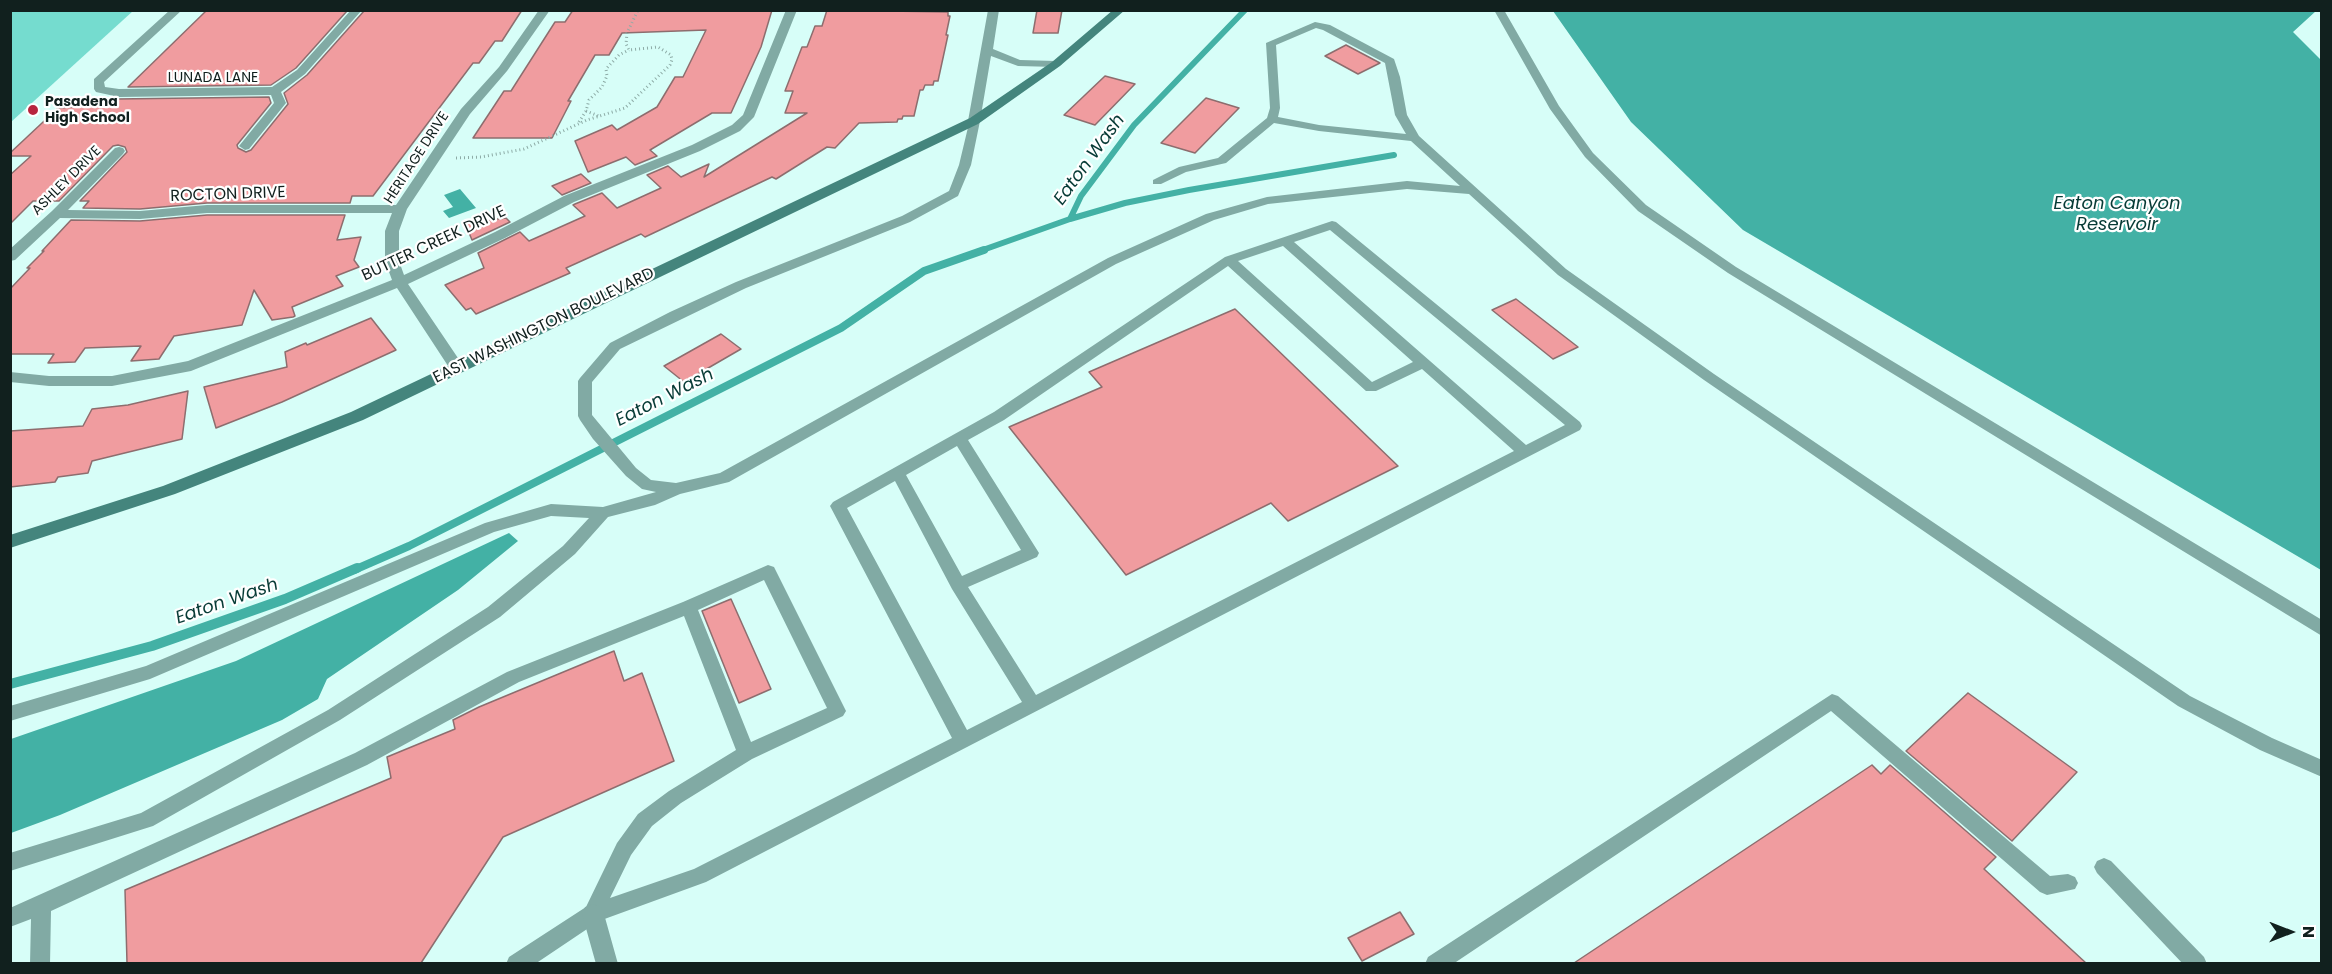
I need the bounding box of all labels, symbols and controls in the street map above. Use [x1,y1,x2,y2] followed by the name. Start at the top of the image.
[168,70,258,86] street label: LUNADA LANE
[45,94,130,126] place label: Pasadena High School
[26,103,40,117] marker: Pasadena High School
[381,109,453,207] street label: HERITAGE DRIVE
[1050,110,1130,210] water label: Eaton Wash
[29,143,105,219] street label: ASHLEY DRIVE
[170,183,286,207] street label: ROCTON DRIVE
[2053,193,2181,236] water label: Eaton Canyon Reservoir
[359,202,509,286] street label: BUTTER CREEK DRIVE
[430,264,658,388] street label: EAST WASHINGTON BOULEVARD
[612,364,718,432] water label: Eaton Wash
[173,574,281,630] water label: Eaton Wash
[2260,902,2320,962] north arrow
[2297,926,2320,938] text: N

